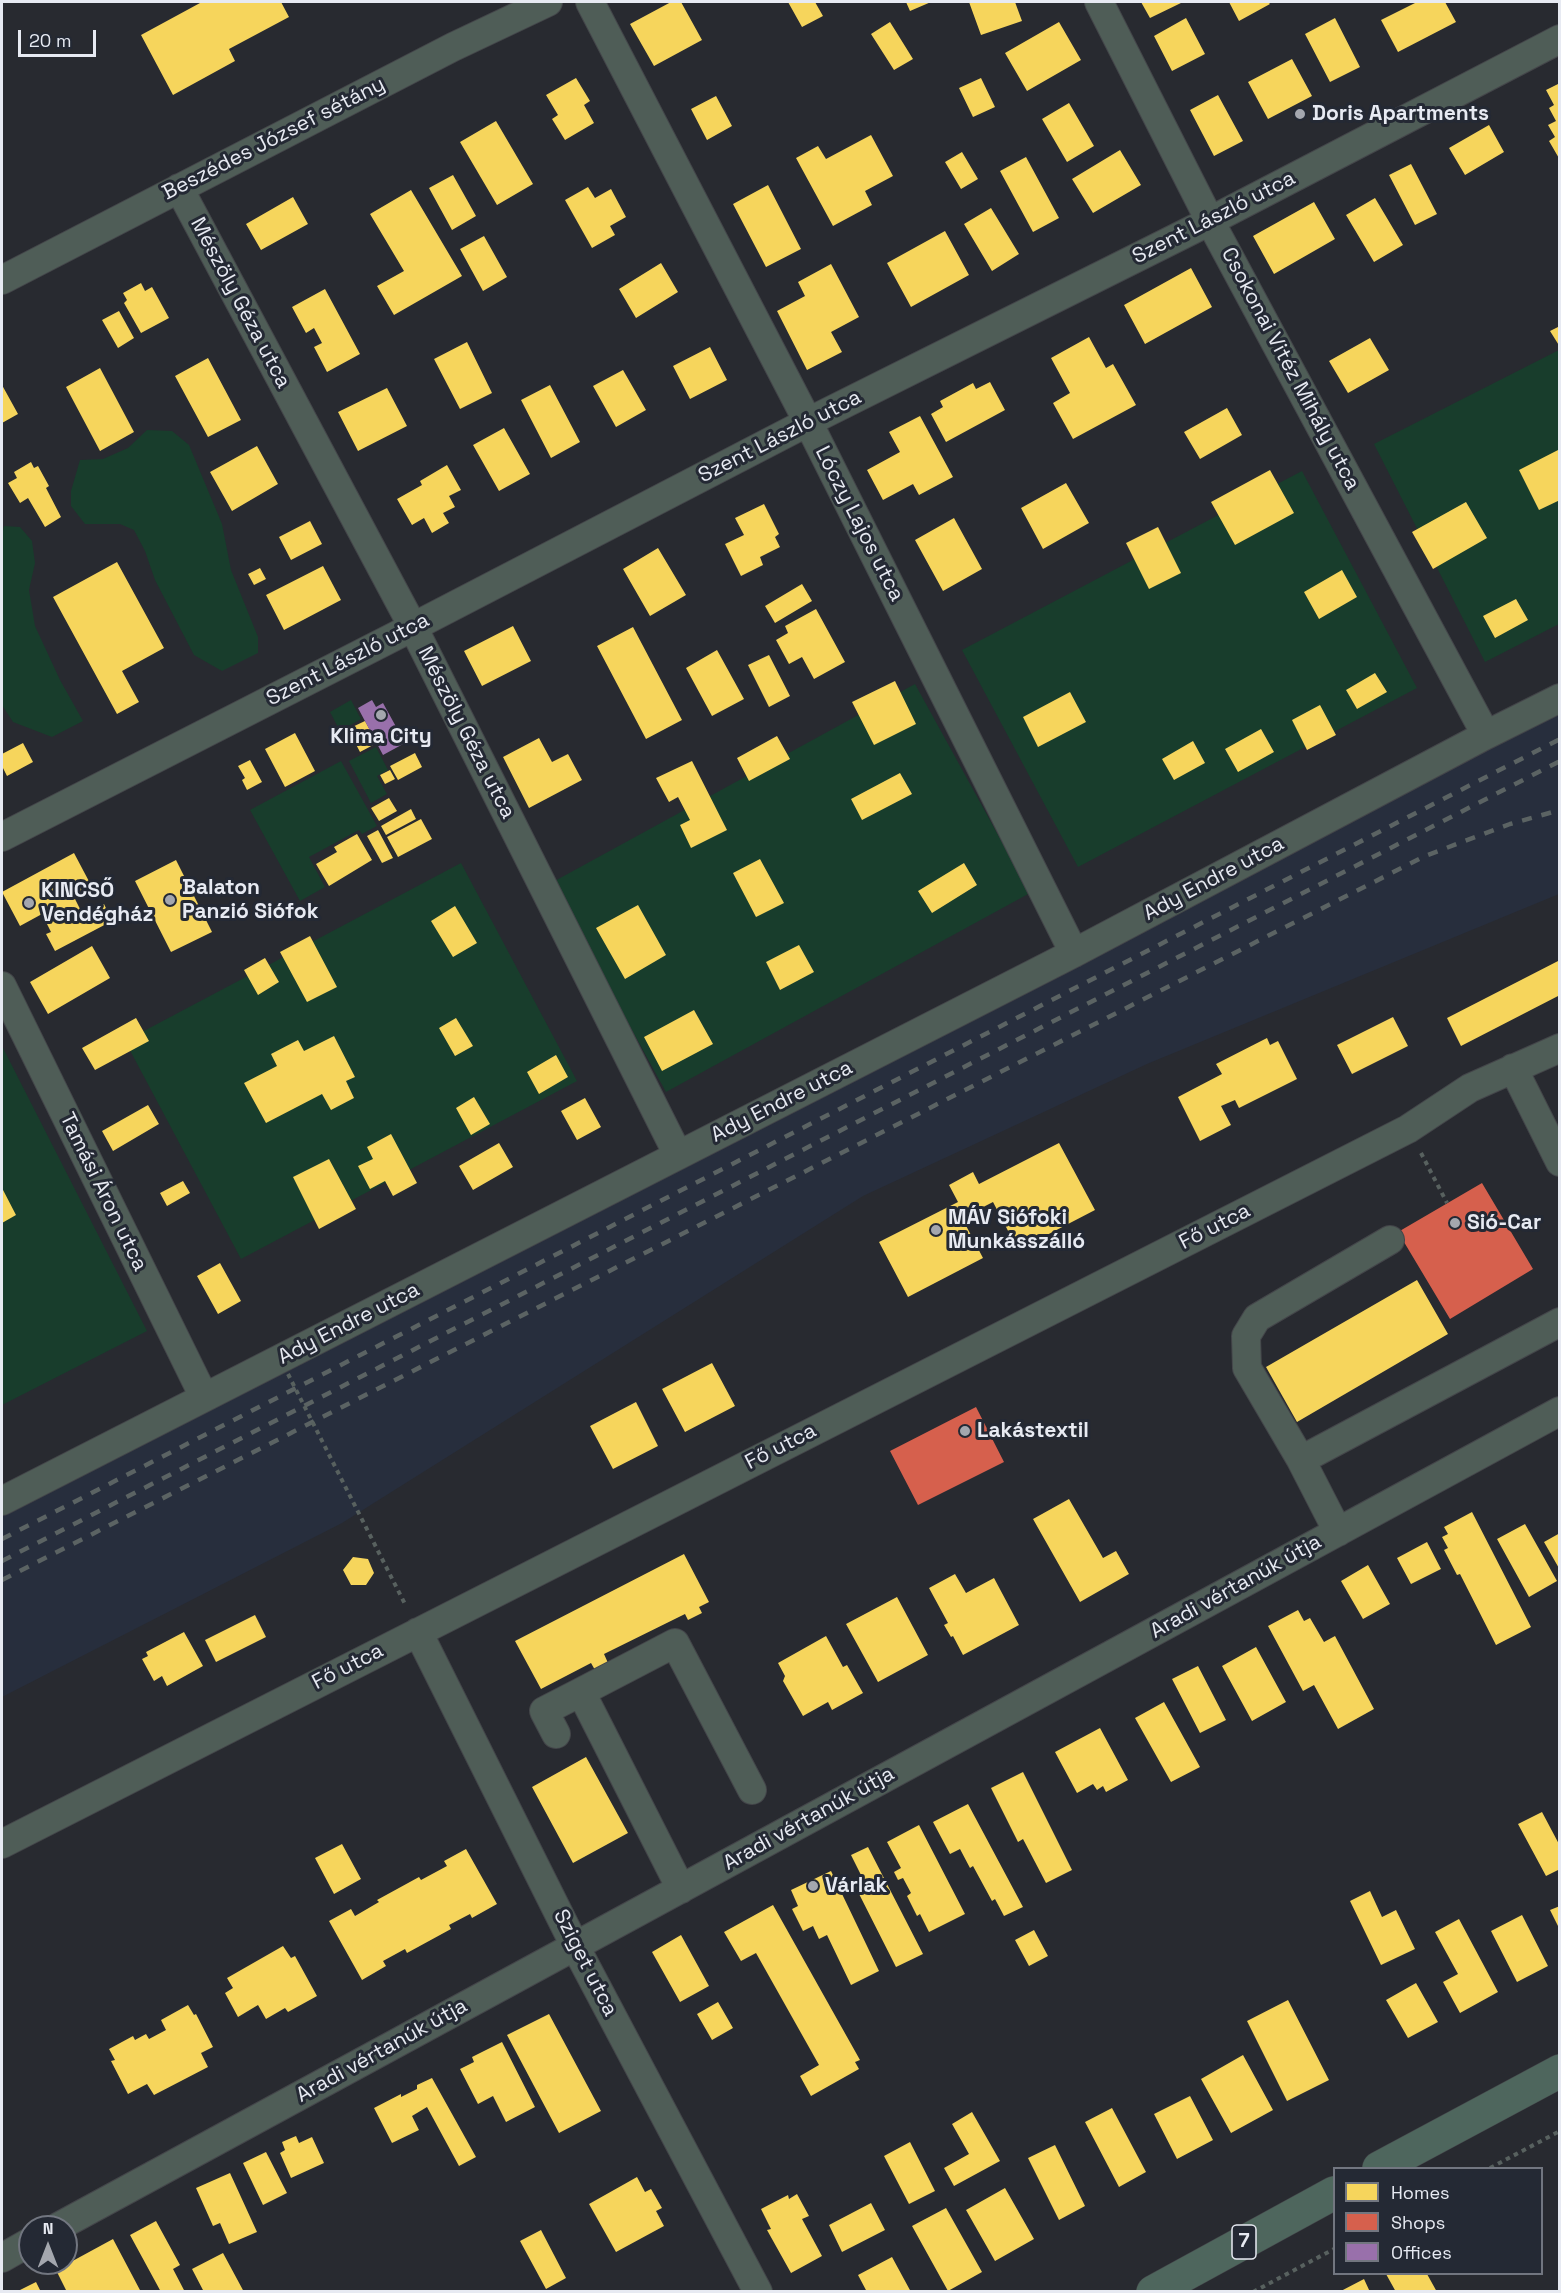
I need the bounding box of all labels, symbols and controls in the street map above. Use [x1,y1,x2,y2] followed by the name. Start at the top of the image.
[21,18,99,56] scale bar
[29,29,72,52] text: 20 m
[159,72,389,206] street label: Beszédes József sétány
[1312,101,1489,127] place label: Doris Apartments
[1293,107,1307,121] marker: Doris Apartments
[1128,166,1300,270] street label: Szent László utca
[184,213,296,393] street label: Mészöly Géza utca
[1215,243,1365,495] street label: Csokonai Vitéz Mihály utca
[694,385,866,489] street label: Szent László utca
[809,442,909,606] street label: Lóczy Lajos utca
[262,608,434,712] street label: Szent László utca
[412,643,520,823] street label: Mészöly Géza utca
[374,708,388,722] marker: Klima City
[330,724,432,750] place label: Klima City
[1139,831,1289,927] street label: Ady Endre utca
[182,875,319,925] place label: Balaton Panzió Siófok
[41,878,153,928] place label: KINCSŐ Vendégház
[163,893,177,907] marker: Balaton Panzió Siófok
[22,896,36,910] marker: KINCSŐ Vendégház
[707,1056,857,1148] street label: Ady Endre utca
[54,1109,152,1275] street label: Tamási Áron utca
[1175,1198,1255,1256] street label: Fő utca
[948,1205,1085,1255] place label: MÁV Siófoki Munkásszálló
[1467,1210,1541,1236] place label: Sió-Car
[1448,1216,1462,1230] marker: Sió-Car
[929,1223,943,1237] marker: MÁV Siófoki Munkásszálló
[274,1278,424,1370] street label: Ady Endre utca
[741,1418,821,1476] street label: Fő utca
[977,1418,1089,1444] place label: Lakástextil
[958,1424,972,1438] marker: Lakástextil
[1146,1530,1326,1644] street label: Aradi vértanúk útja
[308,1638,388,1696] street label: Fő utca
[719,1762,899,1876] street label: Aradi vértanúk útja
[825,1873,887,1899] place label: Várlak
[806,1879,820,1893] marker: Várlak
[547,1905,623,2021] street label: Sziget utca
[292,1994,472,2108] street label: Aradi vértanúk útja
[1333,2167,1543,2275] legend
[1391,2181,1450,2204] text: Homes
[1391,2211,1445,2234] text: Shops
[18,2215,78,2275] north arrow
[43,2218,53,2239] text: N
[1232,2225,1256,2259] road number: 7
[1391,2241,1452,2264] text: Offices

